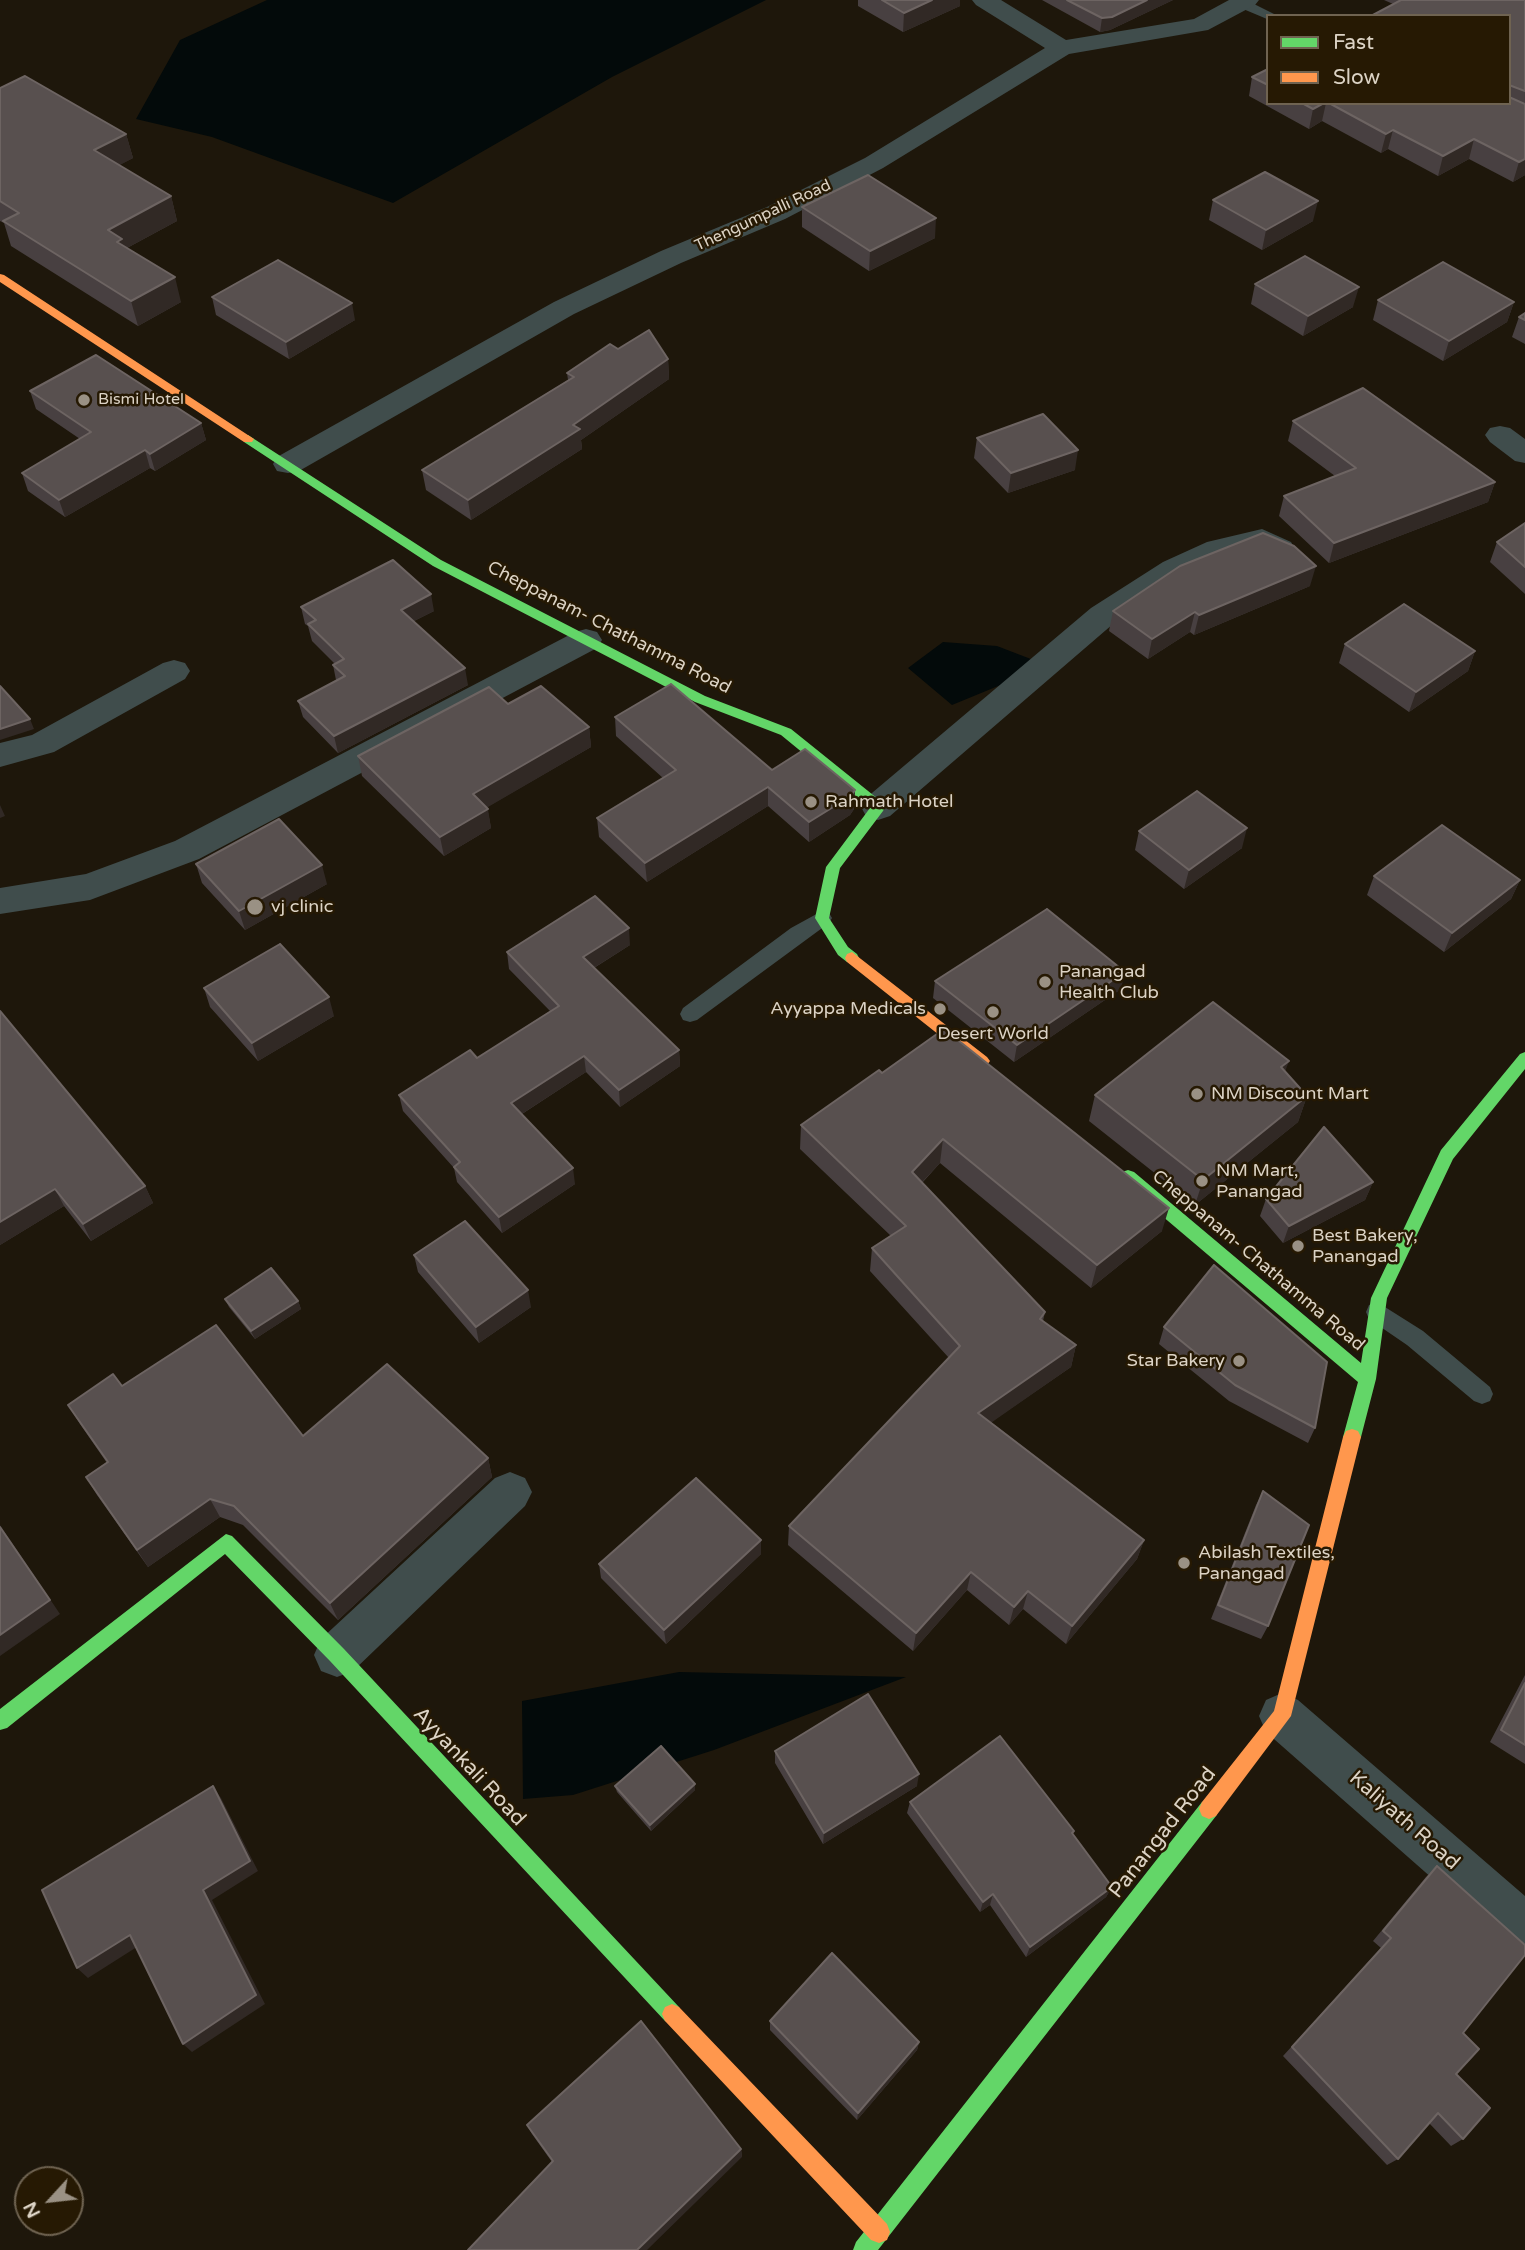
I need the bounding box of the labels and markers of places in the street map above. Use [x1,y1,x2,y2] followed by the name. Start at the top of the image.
[98,390,184,410] place label: Bismi Hotel
[76,392,92,408] marker: Bismi Hotel
[825,791,953,813] place label: Rahmath Hotel
[803,794,819,810] marker: Rahmath Hotel
[271,896,333,918] place label: vj clinic
[245,897,265,917] marker: vj clinic
[1059,961,1159,1004] place label: Panangad Health Club
[1037,974,1053,990] marker: Panangad Health Club
[770,998,926,1020] place label: Ayyappa Medicals
[932,1001,948,1017] marker: Ayyappa Medicals
[985,1004,1001,1020] marker: Desert World
[937,1023,1049,1045] place label: Desert World
[1211,1083,1369,1105] place label: NM Discount Mart
[1189,1086,1205,1102] marker: NM Discount Mart
[1216,1160,1303,1202] place label: NM Mart, Panangad
[1194,1173,1210,1189] marker: NM Mart, Panangad
[1312,1225,1418,1268] place label: Best Bakery, Panangad
[1290,1238,1306,1254] marker: Best Bakery, Panangad
[1127,1350,1225,1372] place label: Star Bakery
[1231,1353,1247,1369] marker: Star Bakery
[1198,1542,1335,1584] place label: Abilash Textiles, Panangad
[1176,1555,1192,1571] marker: Abilash Textiles, Panangad

